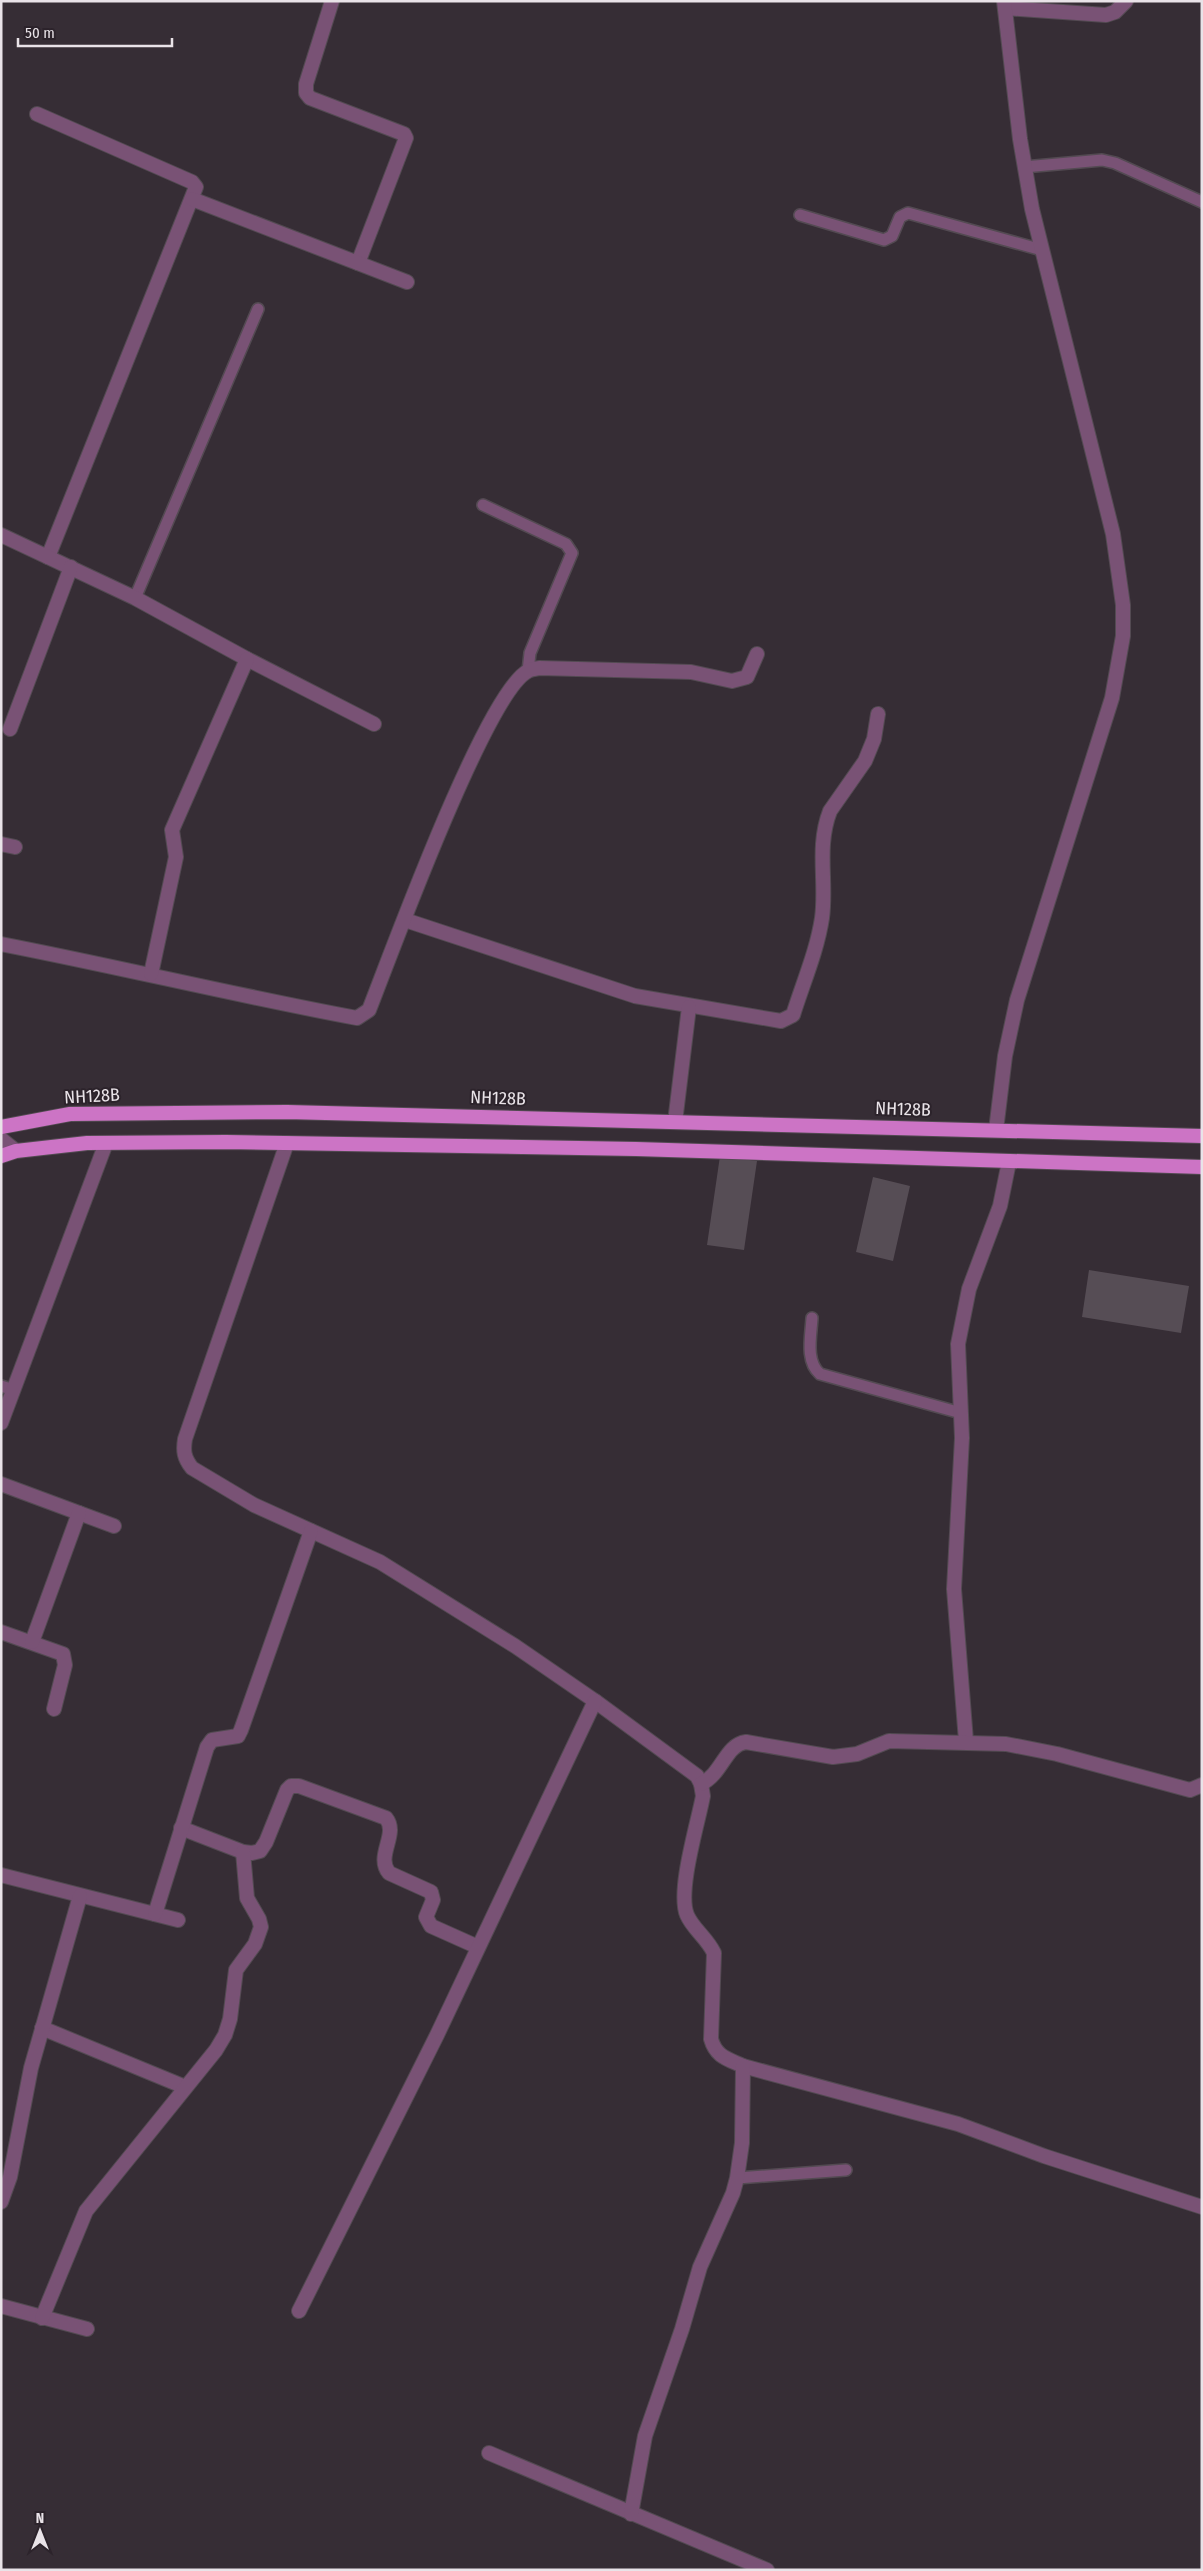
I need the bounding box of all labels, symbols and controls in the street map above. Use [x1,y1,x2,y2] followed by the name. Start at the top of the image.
[18,15,171,47] scale bar
[25,24,55,42] text: 50 m
[64,1084,121,1108] street label: NH128B
[470,1086,526,1110] street label: NH128B
[875,1097,931,1121] street label: NH128B
[15,2506,65,2556] north arrow
[36,2510,44,2527] text: N

